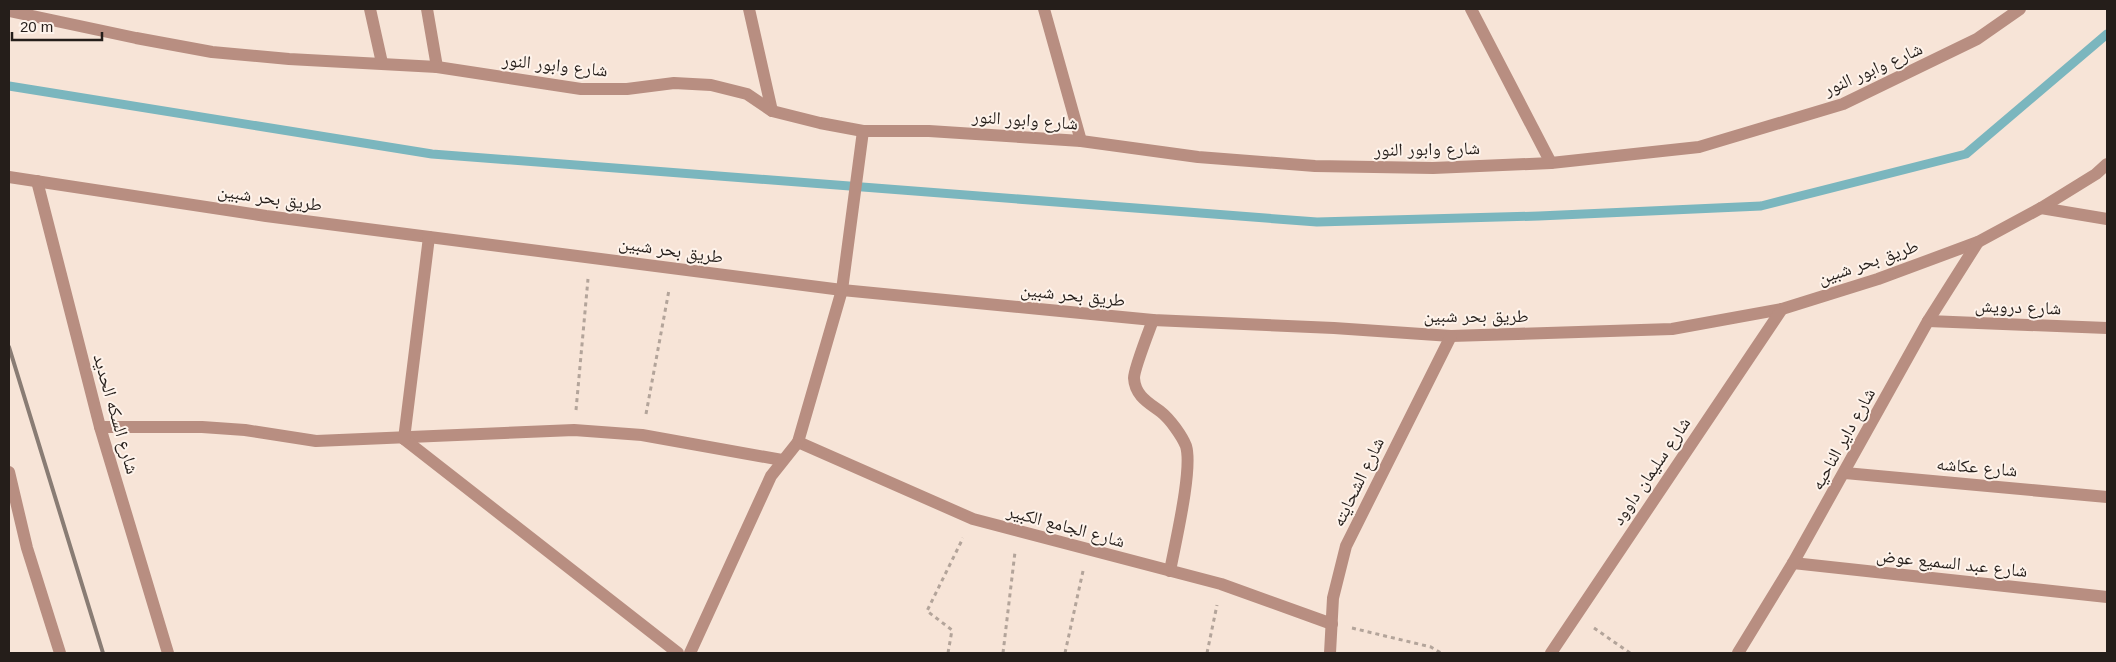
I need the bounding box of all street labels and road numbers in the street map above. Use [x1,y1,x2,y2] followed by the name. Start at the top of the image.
[1820,38,1926,101] street label: شارع وابور النور
[500,49,609,81] street label: شارع وابور النور
[970,106,1079,135] street label: شارع وابور النور
[1373,138,1480,161] street label: شارع وابور النور
[216,181,323,216] street label: طريق بحر شبين
[617,233,724,268] street label: طريق بحر شبين
[1815,235,1921,290] street label: طريق بحر شبين
[1020,280,1126,311] street label: طريق بحر شبين
[1974,295,2062,320] street label: شارع درويش
[1423,306,1529,327] street label: طريق بحر شبين
[88,352,143,477] street label: شارع السكه الحديد
[1807,385,1880,494] street label: شارع داير الناحيه
[1608,413,1695,529] street label: شارع سليمان داوود
[1328,434,1389,530] street label: شارع الشحايته
[1936,454,2018,481] street label: شارع عكاشه
[1003,500,1127,553] street label: شارع الجامع الكبير
[1875,545,2029,583] street label: شارع عبد السميع عوض

